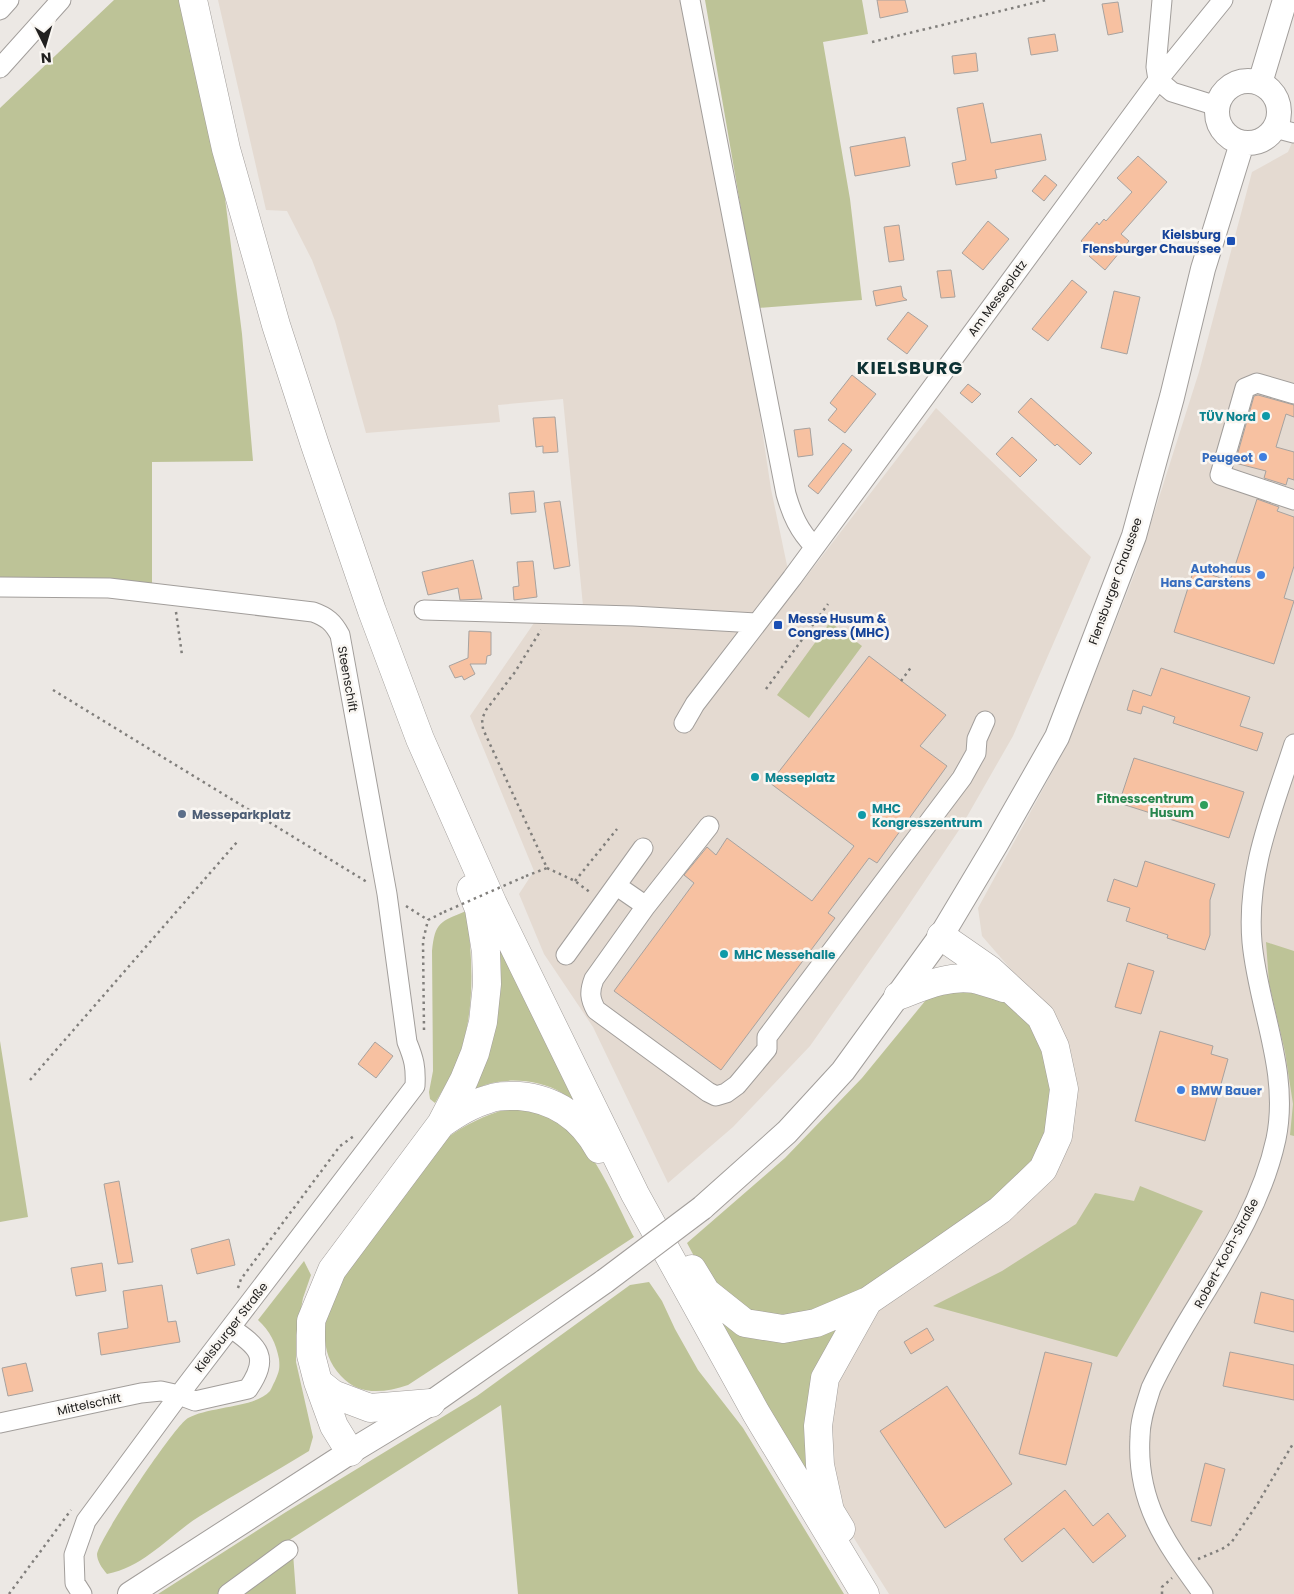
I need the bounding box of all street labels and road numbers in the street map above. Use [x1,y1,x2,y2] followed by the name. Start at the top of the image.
[964,256,1030,340] street label: Am Messeplatz
[1084,515,1146,647] street label: Flensburger Chaussee
[334,645,362,713] street label: Steenschift
[1190,1195,1262,1311] street label: Robert-Koch-Straße
[190,1278,272,1376] street label: Kielsburger Straße
[55,1389,123,1419] street label: Mittelschift

